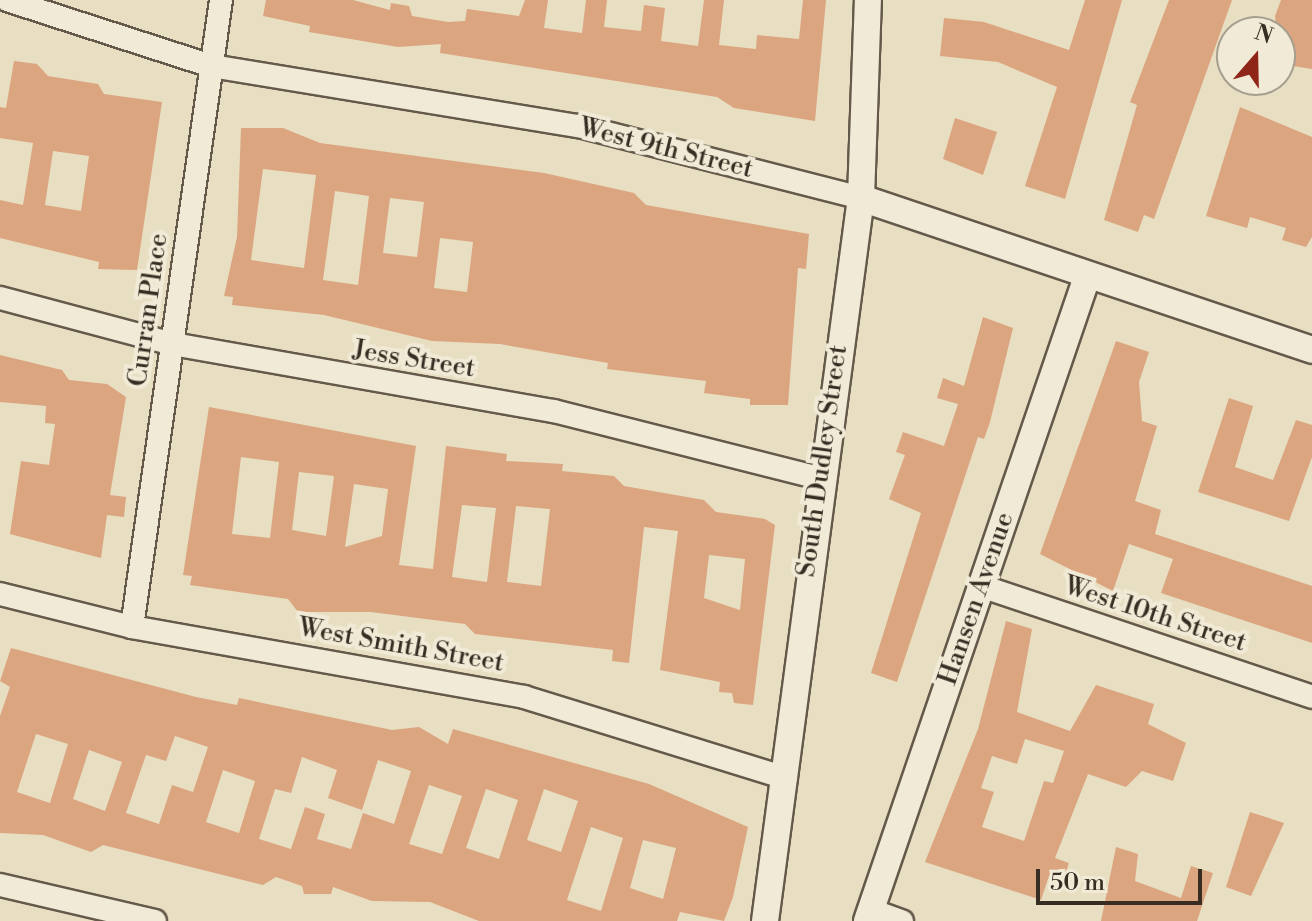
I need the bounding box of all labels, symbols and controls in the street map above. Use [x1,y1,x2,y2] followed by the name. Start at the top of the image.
[1216,16,1296,96] north arrow
[1251,19,1276,51] text: N
[576,112,756,186] street label: West 9th Street
[123,231,175,389] street label: Curran Place
[351,335,477,385] street label: Jess Street
[791,343,855,579] street label: South Dudley Street
[933,509,1021,689] street label: Hansen Avenue
[1060,571,1250,659] street label: West 10th Street
[296,613,506,679] street label: West Smith Street
[1040,853,1206,903] scale bar
[1050,868,1105,898] text: 50 m

